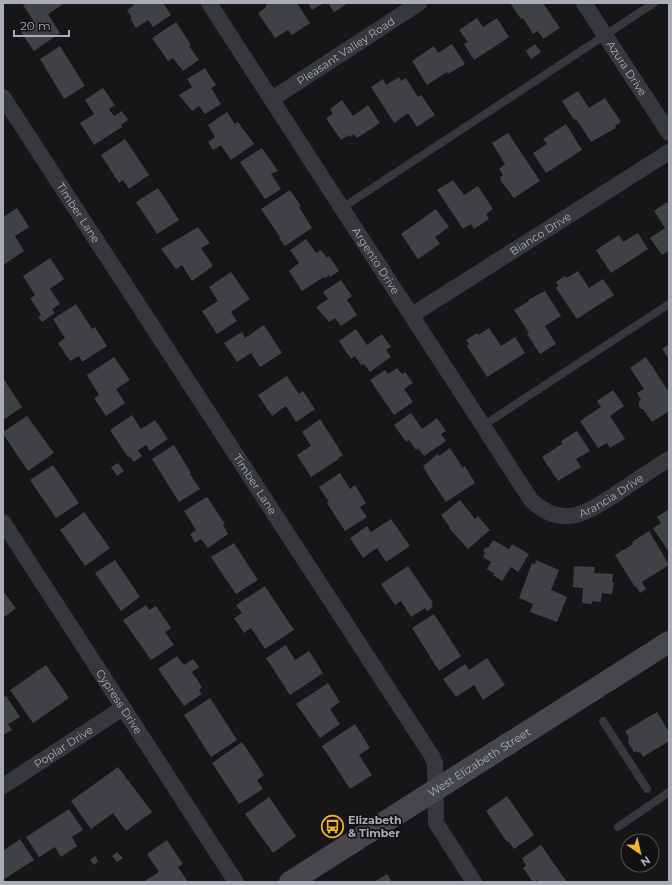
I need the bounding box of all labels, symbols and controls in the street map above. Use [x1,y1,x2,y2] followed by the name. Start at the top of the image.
[14,12,69,38] scale bar
[294,14,397,88] street label: Pleasant Valley Road
[20,18,51,33] text: 20 m
[604,38,650,99] street label: Azura Drive
[53,180,103,246] street label: Timber Lane
[507,209,574,258] street label: Bianco Drive
[349,225,403,297] street label: Argento Drive
[230,451,280,517] street label: Timber Lane
[577,470,646,521] street label: Arancia Drive
[93,667,146,737] street label: Cypress Drive
[31,722,96,771] street label: Poplar Drive
[425,724,534,800] street label: West Elizabeth Street
[319,813,345,839] bus stop icon: Elizabeth & Timber
[348,813,402,840] place label: Elizabeth & Timber
[620,833,660,873] north arrow
[638,853,653,870] text: N

